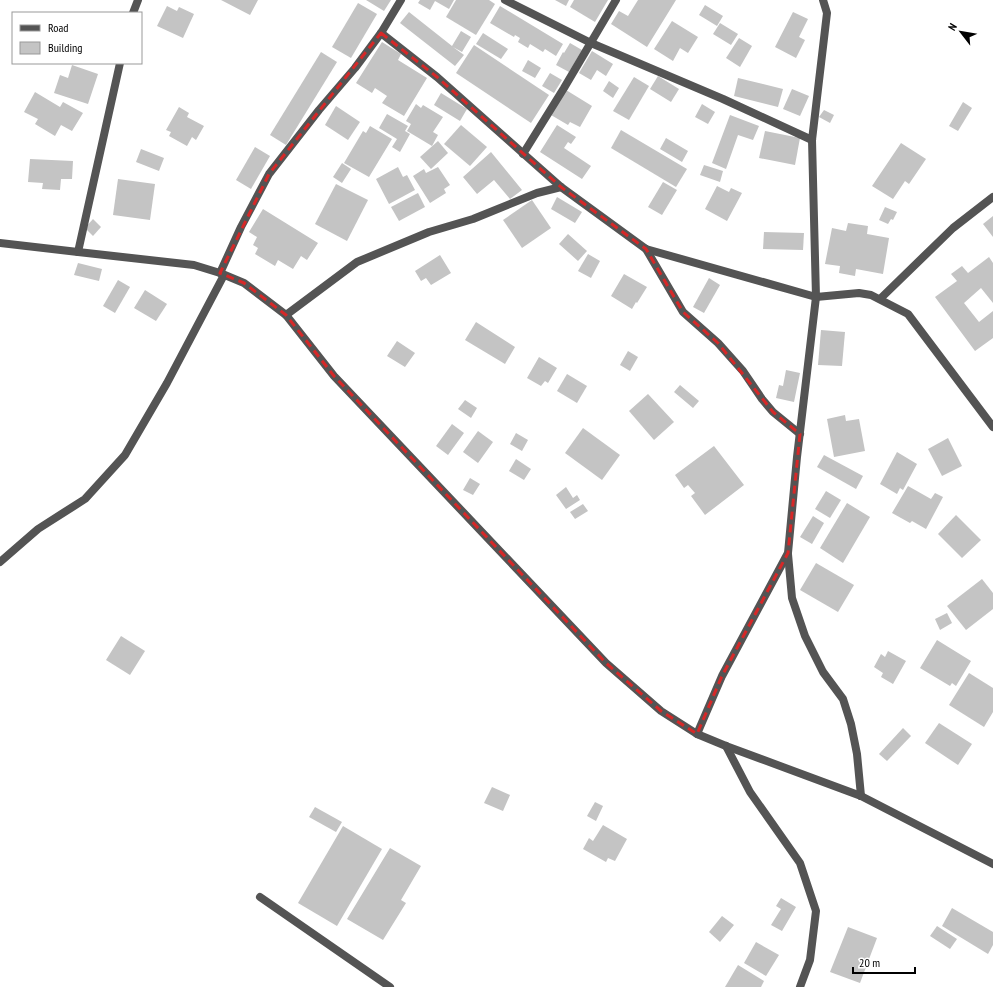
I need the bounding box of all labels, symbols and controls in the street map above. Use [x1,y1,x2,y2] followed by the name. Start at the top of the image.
[12,12,142,64] legend
[941,12,981,52] north arrow
[48,20,68,35] text: Road
[945,21,960,33] text: N
[48,40,83,55] text: Building
[853,949,915,975] scale bar
[859,955,880,970] text: 20 m

